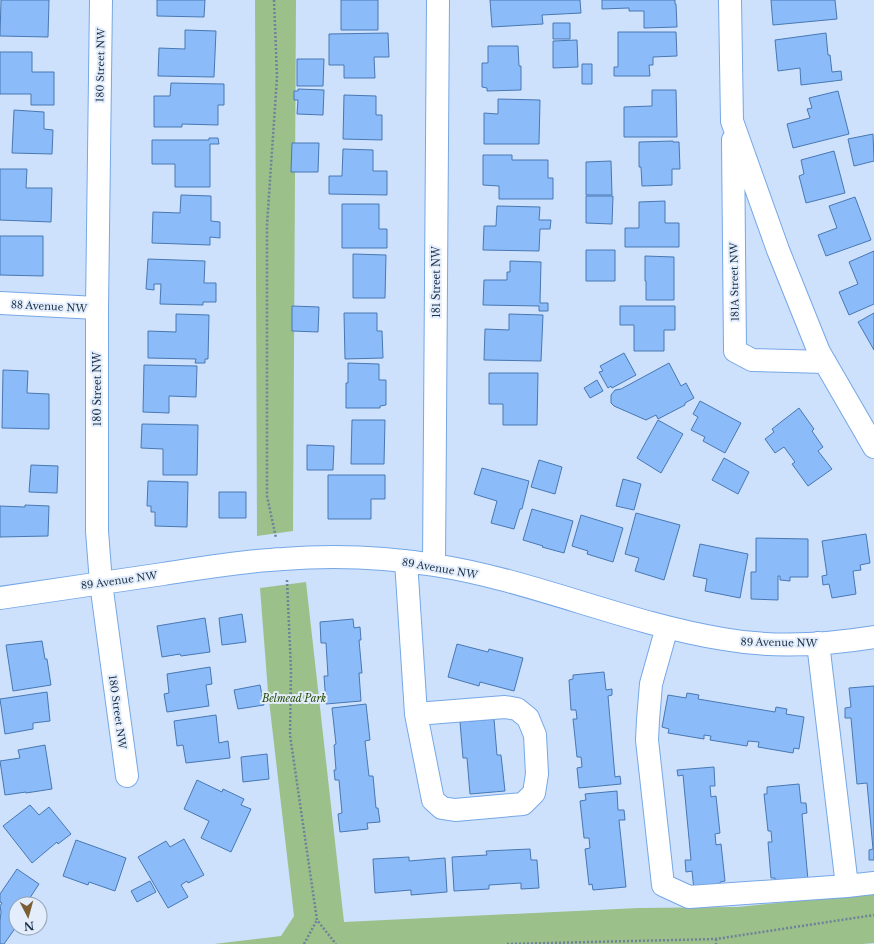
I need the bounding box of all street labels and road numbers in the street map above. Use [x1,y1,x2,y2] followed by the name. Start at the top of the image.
[93,28,108,102] street label: 180 Street NW
[727,242,742,322] street label: 181A Street NW
[430,246,443,318] street label: 181 Street NW
[11,298,88,315] street label: 88 Avenue NW
[91,352,104,426] street label: 180 Street NW
[401,555,479,582] street label: 89 Avenue NW
[80,569,158,592] street label: 89 Avenue NW
[741,635,818,650] street label: 89 Avenue NW
[106,674,129,750] street label: 180 Street NW

